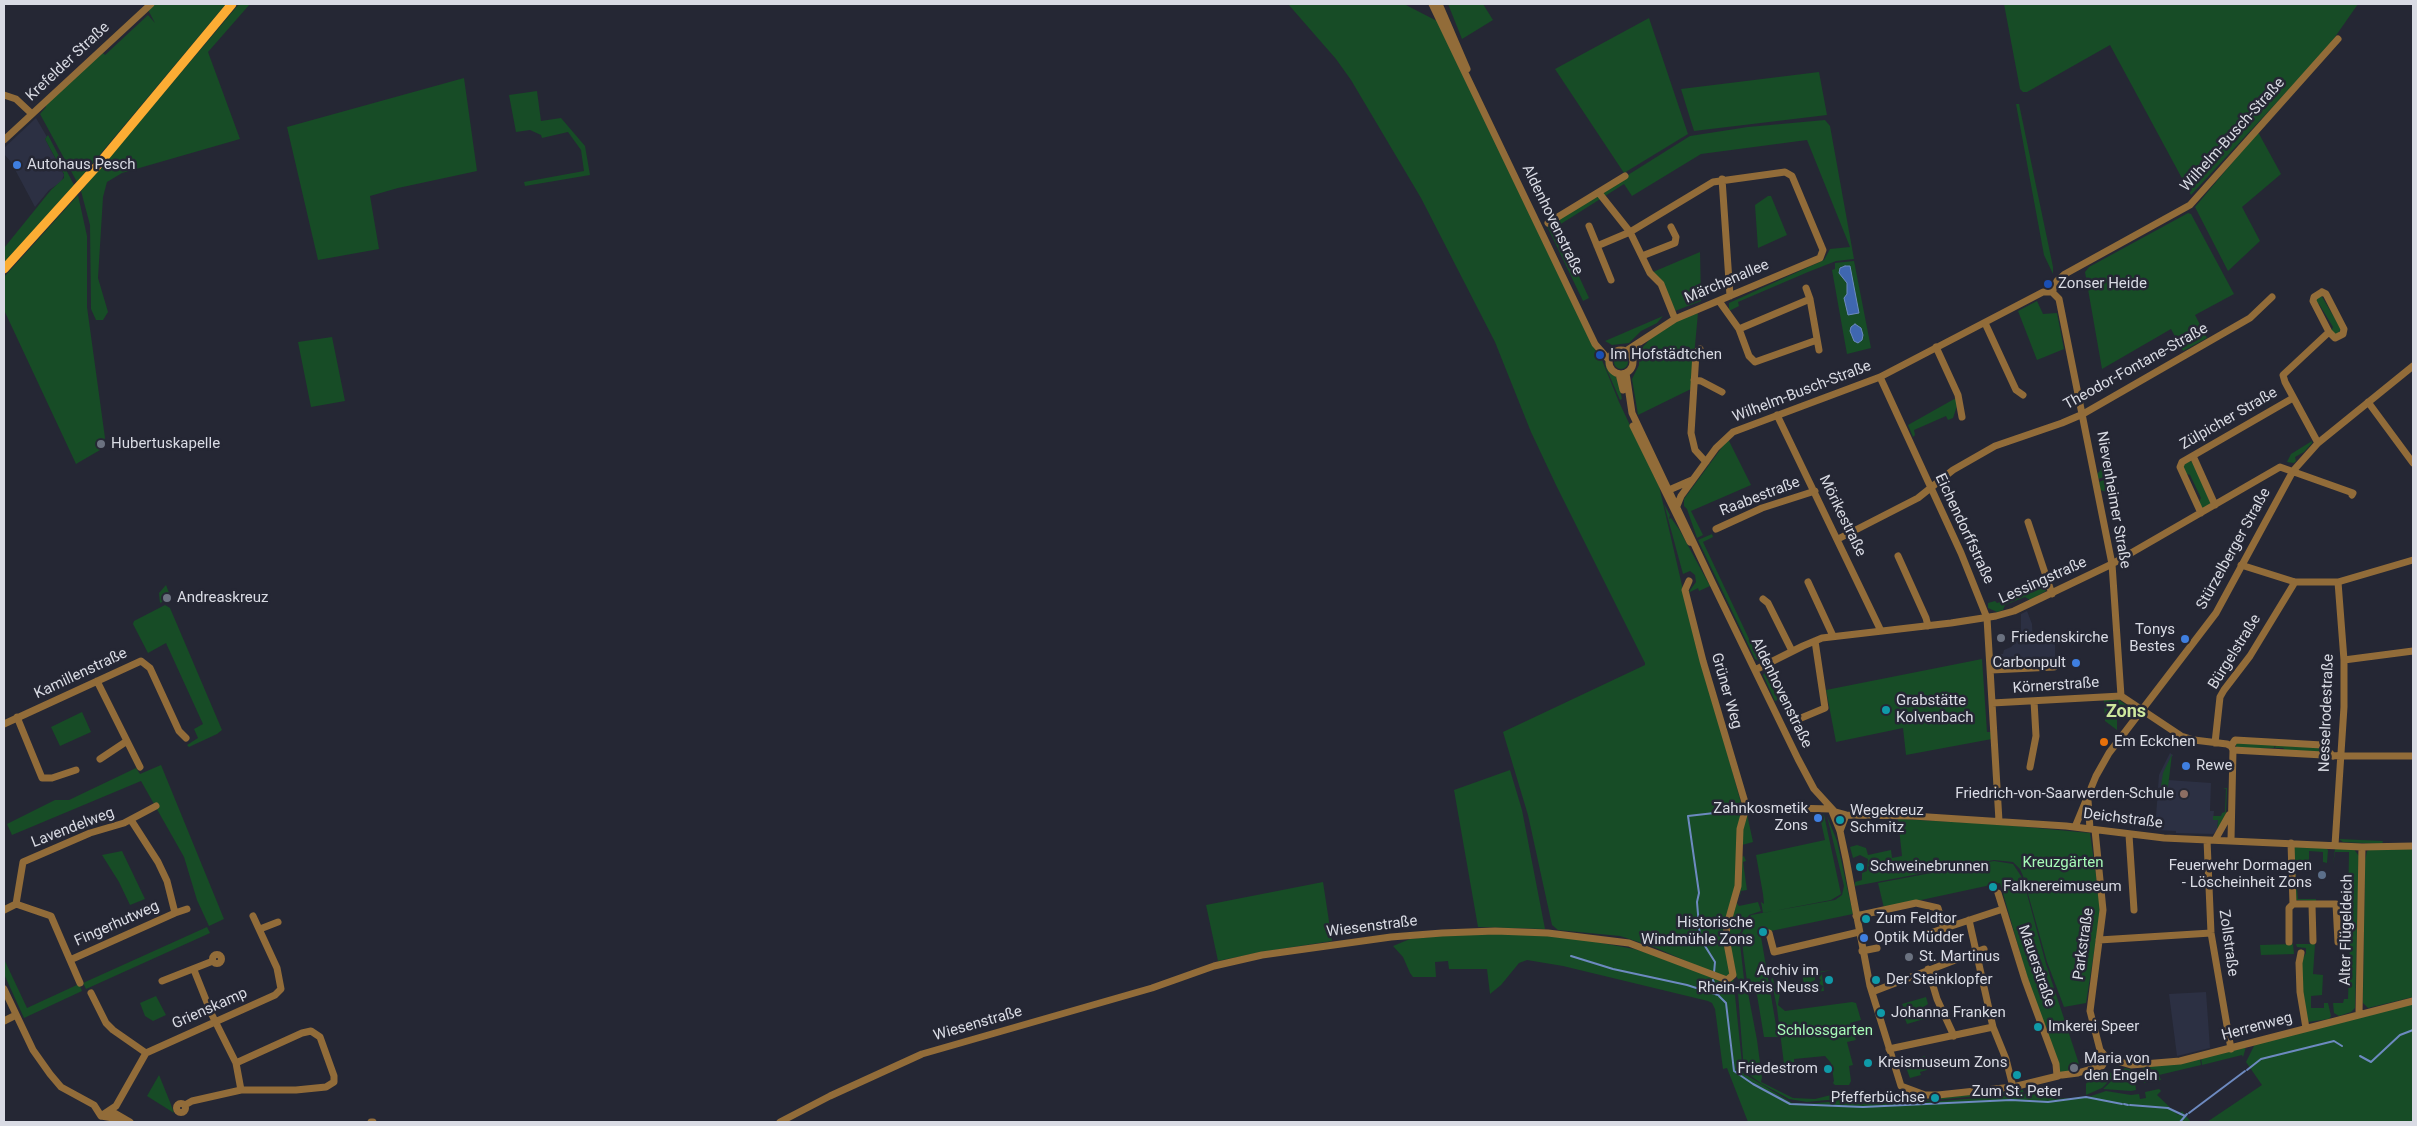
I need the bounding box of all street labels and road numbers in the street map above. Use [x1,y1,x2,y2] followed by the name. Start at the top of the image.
[22,19,114,105] street label: Krefelder Straße
[2177,74,2289,196] street label: Wilhelm-Busch-Straße
[1517,162,1587,278] street label: Aldenhovenstraße
[1682,256,1772,308] street label: Märchenallee
[2061,320,2211,414] street label: Theodor-Fontane-Straße
[1730,357,1874,427] street label: Wilhelm-Busch-Straße
[2177,384,2281,454] street label: Zülpicher Straße
[2092,430,2134,570] street label: Nievenheimer Straße
[1931,471,1997,587] street label: Eichendorffstraße
[1815,472,1869,560] street label: Mörikestraße
[1717,473,1803,521] street label: Raabestraße
[2193,485,2275,613] street label: Stürzelberger Straße
[1996,554,2090,608] street label: Lessingstraße
[2205,611,2265,693] street label: Bürgelstraße
[1746,635,1816,751] street label: Aldenhovenstraße
[32,645,130,703] street label: Kamillenstraße
[1707,651,1745,731] street label: Grüner Weg
[2316,654,2338,772] street label: Nesselrodestraße
[2012,674,2100,698] street label: Körnerstraße
[29,804,117,852] street label: Lavendelweg
[2082,805,2164,833] street label: Deichstraße
[2337,874,2357,986] street label: Alter Flügeldeich
[72,897,162,951] street label: Fingerhutweg
[2070,907,2098,981] street label: Parkstraße
[2214,908,2242,978] street label: Zollstraße
[1326,912,1418,942] street label: Wiesenstraße
[2014,923,2058,1009] street label: Mauerstraße
[170,984,250,1034] street label: Grienskamp
[932,1003,1024,1045] street label: Wiesenstraße
[2220,1009,2294,1045] street label: Herrenweg

